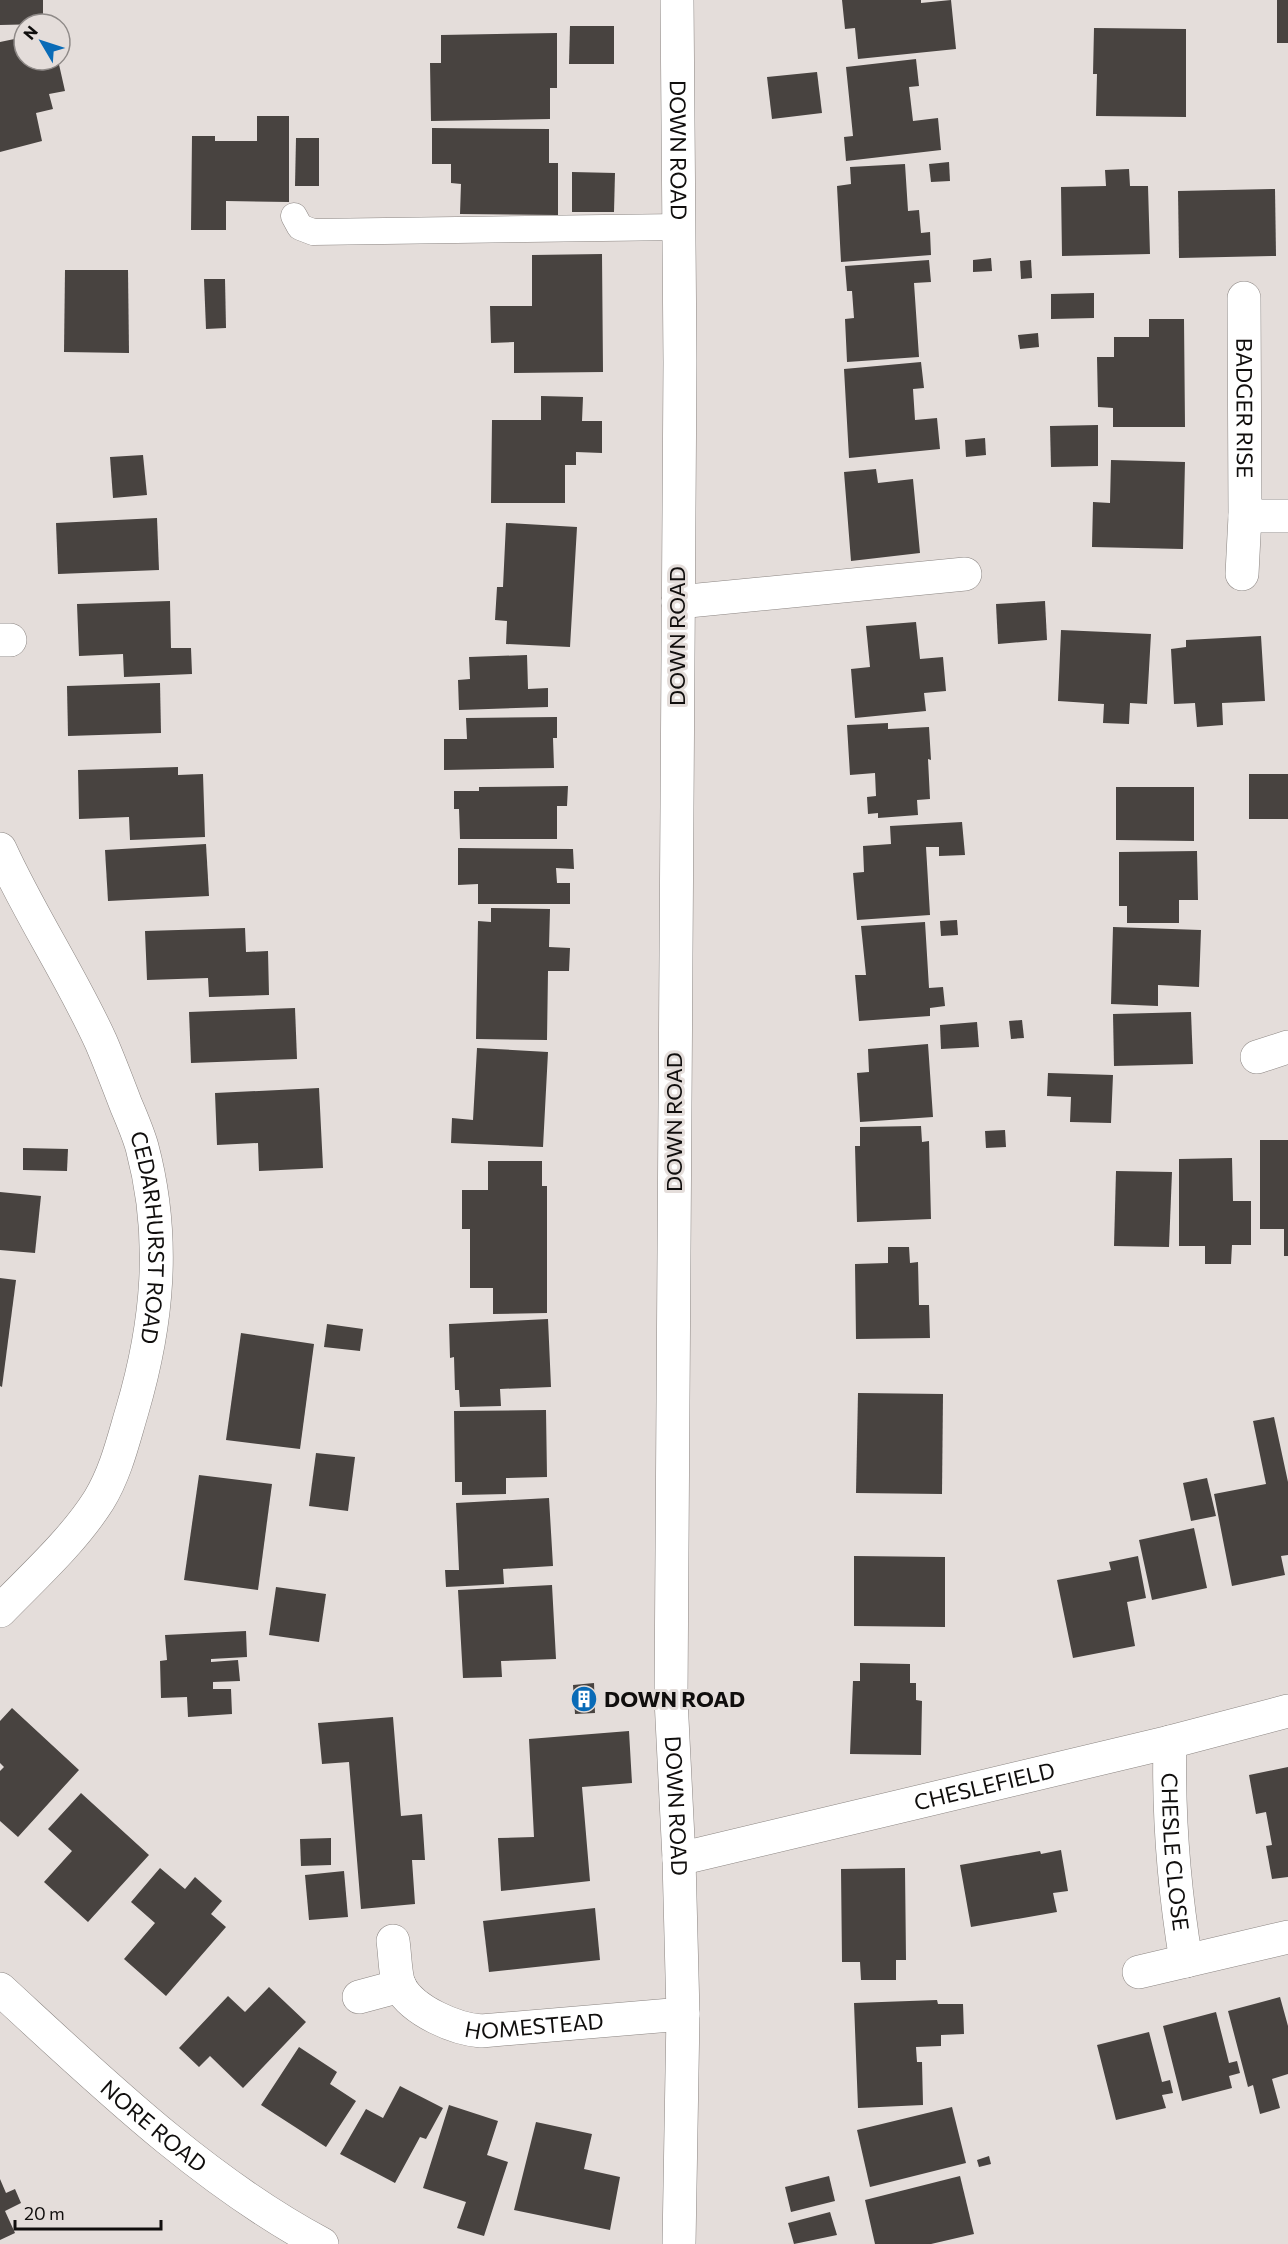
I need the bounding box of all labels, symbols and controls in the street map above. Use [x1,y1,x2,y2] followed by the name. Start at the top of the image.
[12,12,72,72] north arrow
[19,22,41,43] text: N
[665,80,693,220] street label: DOWN ROAD
[1231,338,1259,478] street label: BADGER RISE
[663,566,690,706] street label: DOWN ROAD
[660,1052,687,1192] street label: DOWN ROAD
[125,1127,170,1346] street label: CEDARHURST ROAD
[569,1684,599,1714] building icon: DOWN ROAD
[604,1685,745,1712] place label: DOWN ROAD
[660,1735,693,1876] street label: DOWN ROAD
[911,1756,1057,1816] street label: CHESLEFIELD
[1157,1773,1195,1932] street label: CHESLE CLOSE
[463,2007,605,2044] street label: HOMESTEAD
[95,2074,212,2177] street label: NORE ROAD
[15,2193,160,2231] scale bar
[24,2202,65,2224] text: 20 m

